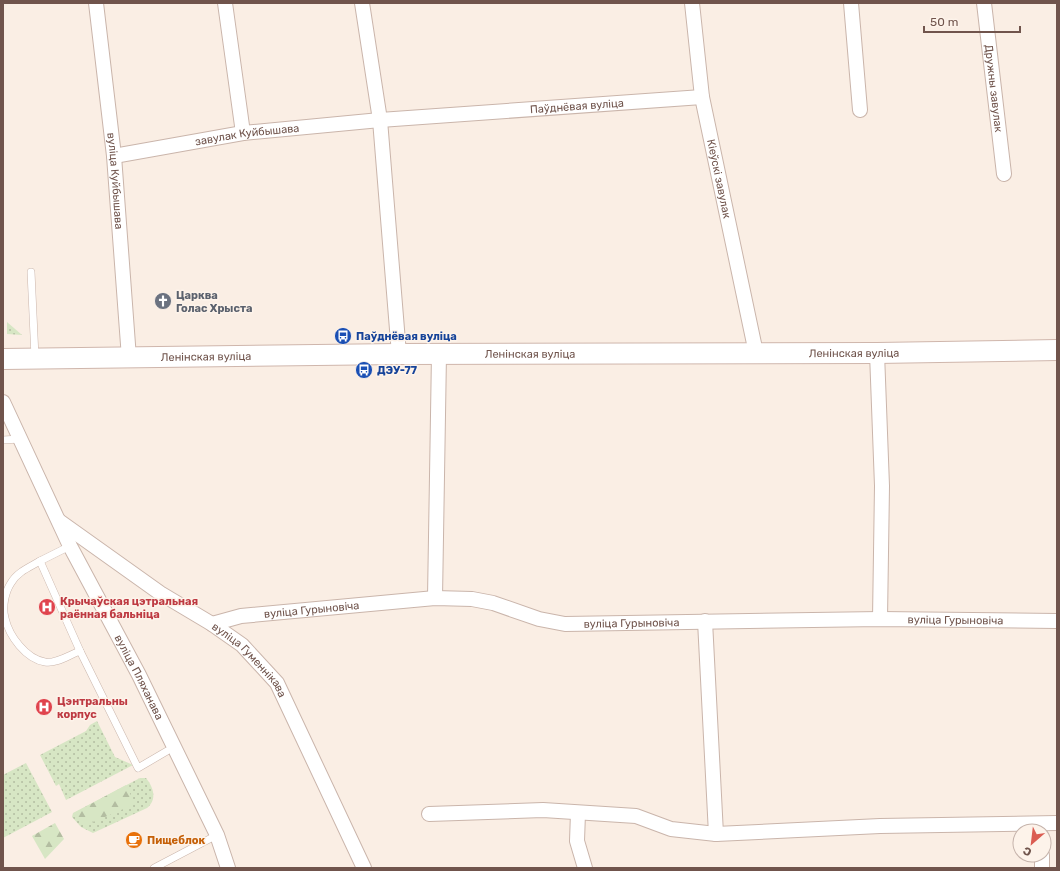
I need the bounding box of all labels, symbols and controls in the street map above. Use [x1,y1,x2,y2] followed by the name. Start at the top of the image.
[924,8,1020,34] scale bar
[930,15,958,29] text: 50 m
[982,44,1006,133] street label: Дружны завулак
[529,96,624,116] street label: Паўднёвая вуліца
[194,121,300,148] street label: завулак Куйбышава
[105,132,126,230] street label: вуліца Куйбышава
[705,138,734,220] street label: Кіеўскі завулак
[176,289,252,315] place label: Царква Голас Хрыста
[153,291,173,311] church icon: Царква Голас Хрыста
[333,326,353,346] bus stop icon: Паўднёвая вуліца
[356,330,457,343] place label: Паўднёвая вуліца
[809,346,899,360] street label: Ленінская вуліца
[485,347,575,360] street label: Ленінская вуліца
[161,349,251,364] street label: Ленінская вуліца
[354,360,374,380] bus stop icon: ДЭУ-77
[377,364,418,377] place label: ДЭУ-77
[60,595,198,621] place label: Крычаўская цэтральная раённая бальніца
[37,597,57,617] hospital icon: Крычаўская цэтральная раённая бальніца
[263,599,360,620] street label: вуліца Гурыновіча
[907,613,1003,627] street label: вуліца Гурыновіча
[584,616,680,630] street label: вуліца Гурыновіча
[210,620,289,699] street label: вуліца Гуменнікава
[112,632,166,722] street label: вуліца Пляханава
[57,695,128,721] place label: Цэнтральны корпус
[34,697,54,717] hospital icon: Цэнтральны корпус
[1012,823,1052,863] north arrow
[124,830,144,850] cafe icon: Пищеблок
[147,834,205,847] place label: Пищеблок
[1021,844,1034,859] text: С

